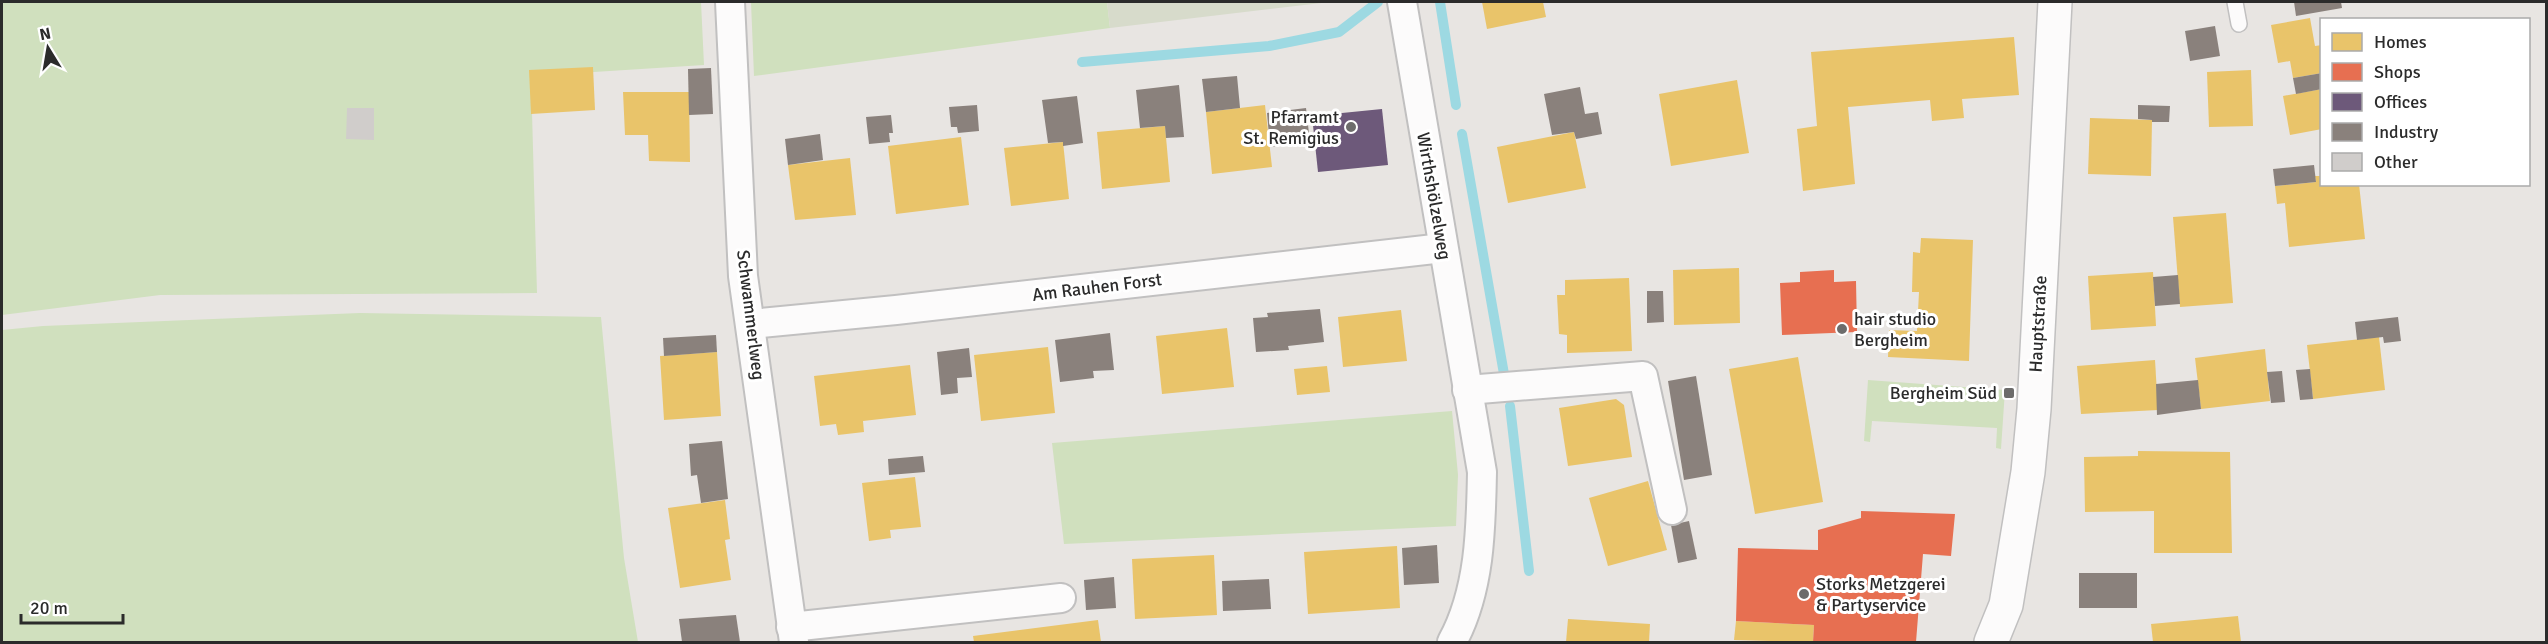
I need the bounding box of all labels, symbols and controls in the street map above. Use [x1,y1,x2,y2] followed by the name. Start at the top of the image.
[18,18,78,78] north arrow
[2320,18,2530,186] legend
[38,23,53,45] text: N
[2374,31,2427,53] text: Homes
[2374,61,2421,83] text: Shops
[2374,91,2427,113] text: Offices
[1243,106,1339,149] place label: Pfarramt St. Remigius
[1344,120,1358,134] marker: Pfarramt St. Remigius
[2374,121,2439,143] text: Industry
[1412,131,1456,261] street label: Wirthshölzelweg
[2374,151,2418,173] text: Other
[732,249,770,381] street label: Schwammerlweg
[1031,268,1163,306] street label: Am Rauhen Forst
[2024,275,2052,373] street label: Hauptstraße
[1854,308,1936,351] place label: hair studio Bergheim
[1835,322,1849,336] marker: hair studio Bergheim
[1890,382,1997,404] place label: Bergheim Süd
[2002,386,2016,400] marker: Bergheim Süd
[1816,573,1946,616] place label: Storks Metzgerei & Partyservice
[21,587,123,625] scale bar
[1797,587,1811,601] marker: Storks Metzgerei & Partyservice
[30,597,68,619] text: 20 m

